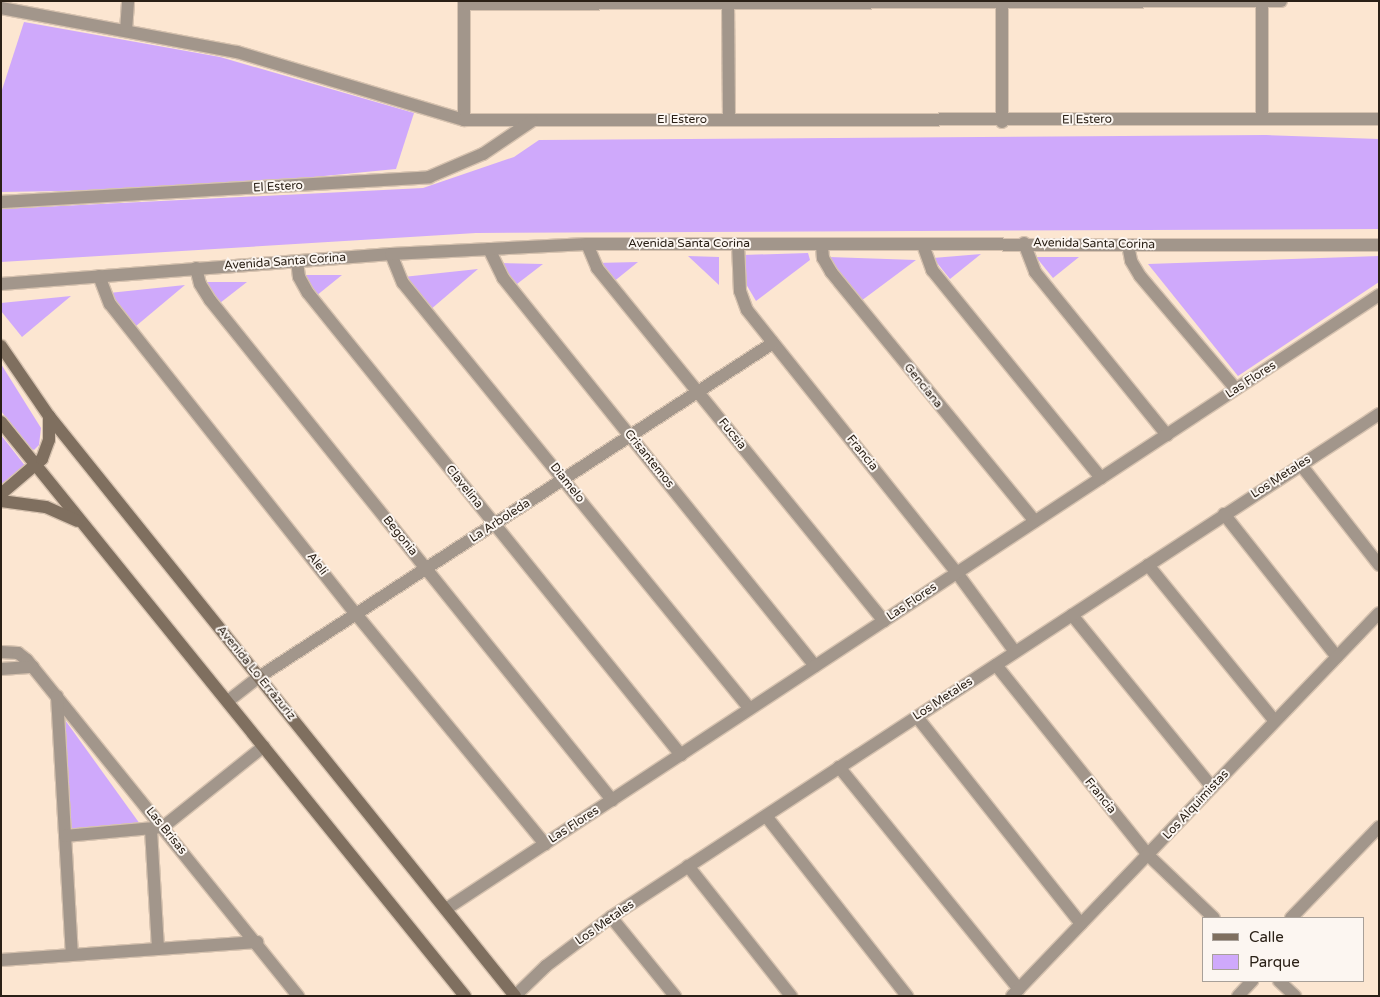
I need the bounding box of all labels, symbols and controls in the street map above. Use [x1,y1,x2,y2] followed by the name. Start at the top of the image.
[1062,112,1112,128] street label: El Estero
[657,113,707,127] street label: El Estero
[253,178,303,196] street label: El Estero
[1033,236,1155,252] street label: Avenida Santa Corina
[628,237,750,251] street label: Avenida Santa Corina
[224,251,346,273] street label: Avenida Santa Corina
[1223,358,1279,402] street label: Las Flores
[901,361,945,411] street label: Genciana
[715,415,749,453] street label: Fucsia
[621,427,677,491] street label: Crisantemos
[843,432,881,474] street label: Francia
[1248,452,1314,502] street label: Los Metales
[547,460,587,506] street label: Diamelo
[442,463,486,511] street label: Clavelina
[467,496,533,546] street label: La Arboleda
[380,513,420,559] street label: Begonia
[304,550,330,578] street label: Alelí
[884,580,940,624] street label: Las Flores
[214,623,298,723] street label: Avenida Lo Errázuriz
[910,674,976,724] street label: Los Metales
[1160,767,1232,843] street label: Los Alquimistas
[1081,775,1119,817] street label: Francia
[546,803,602,847] street label: Las Flores
[143,804,189,858] street label: Las Brisas
[573,898,637,948] street label: Los Metales
[1202,917,1365,982] legend
[1249,928,1284,946] text: Calle
[1249,953,1300,971] text: Parque

